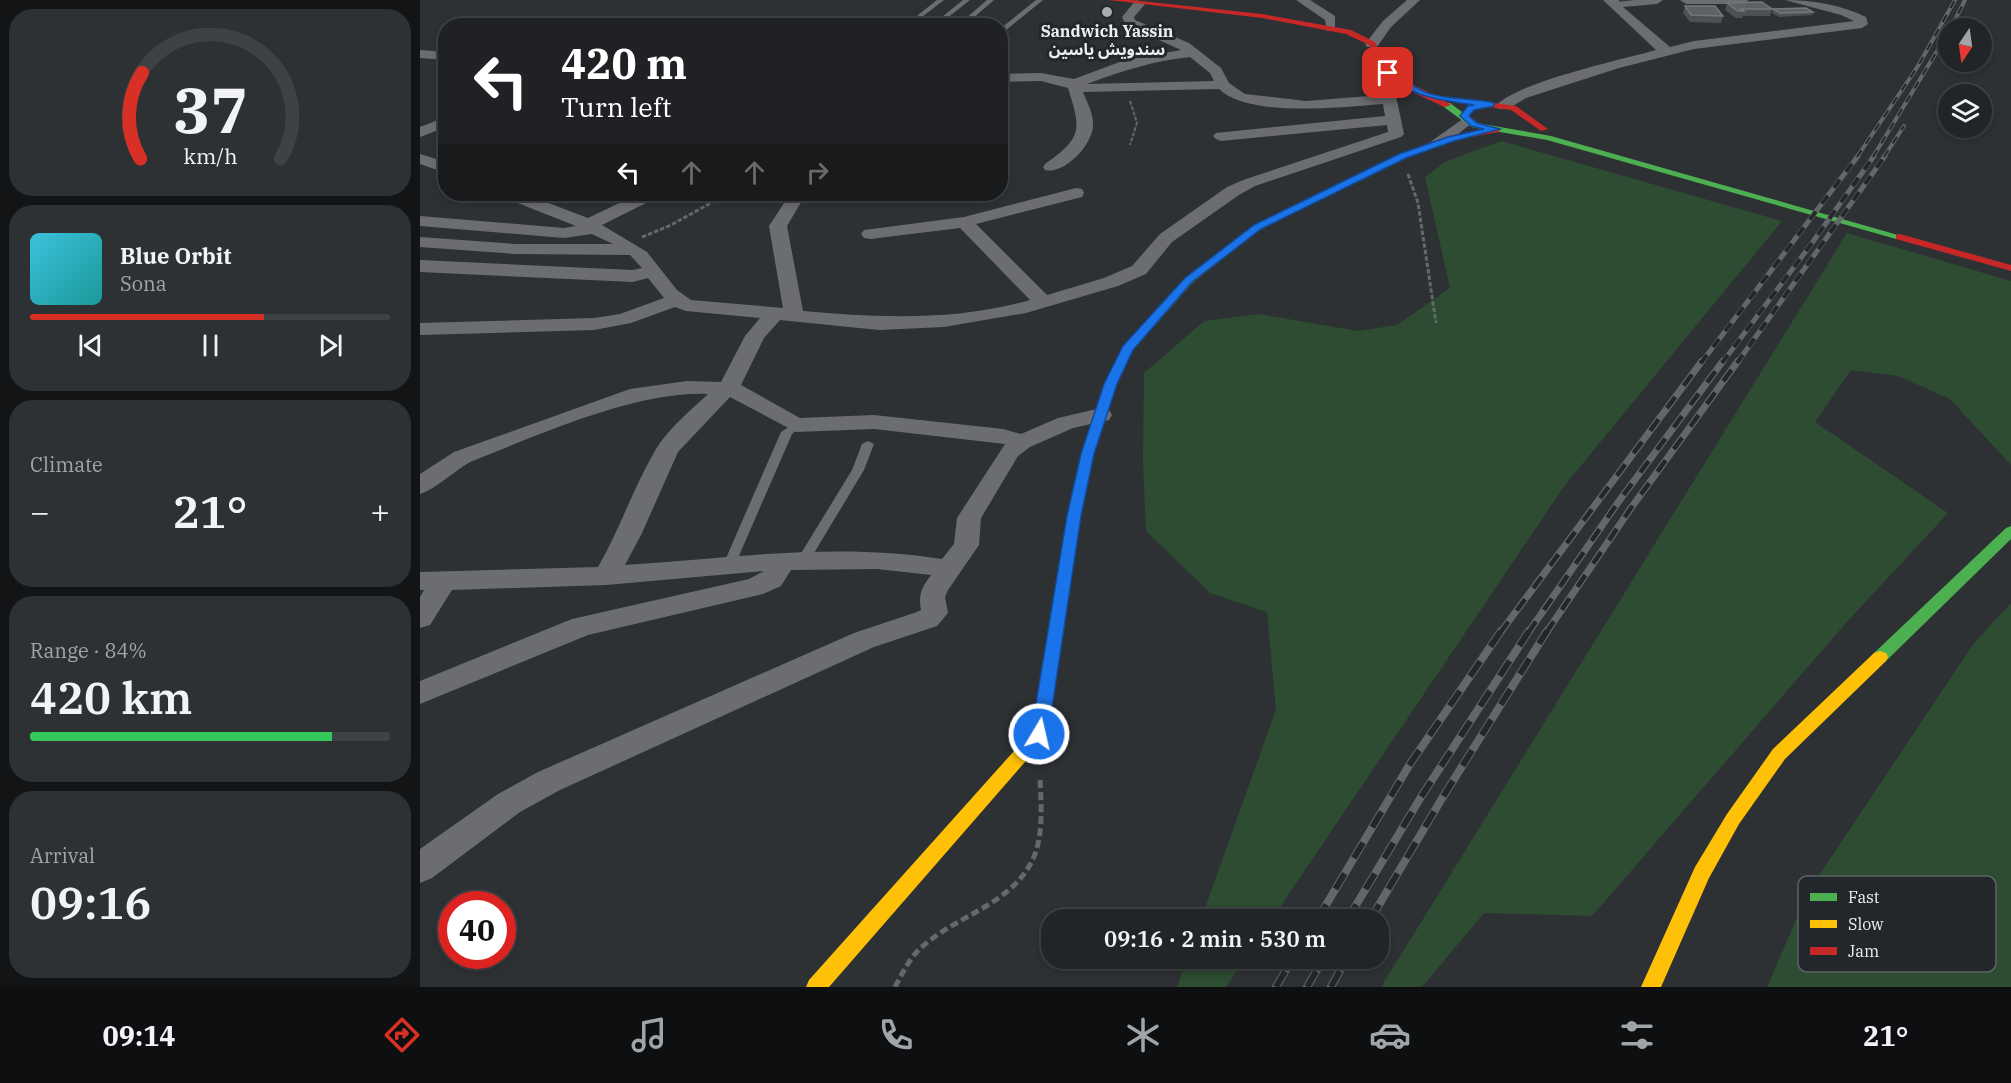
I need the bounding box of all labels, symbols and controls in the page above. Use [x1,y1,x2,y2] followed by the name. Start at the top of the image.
[1100,5,1114,19] marker: Sandwich Yassin سندويش ياسين
[1938,18,1992,72] north arrow
[1938,18,1992,138] map controls
[1041,21,1174,59] place label: Sandwich Yassin سندويش ياسين
[561,36,687,91] text: 420 m
[462,42,540,120] icon: left
[1362,47,1413,98] pin
[1371,56,1404,89] icon: arrive
[173,69,247,150] text: 37
[1938,84,1992,138] button: layers
[561,89,672,124] text: Turn left
[183,143,237,171] text: km/h
[612,156,645,189] icon: left
[675,156,708,189] icon: ahead
[738,156,771,189] icon: ahead
[801,156,834,189] icon: right
[120,241,231,270] text: Blue Orbit
[120,270,167,297] text: Sona
[74,329,107,362] icon: previous
[194,329,227,362] icon: pause
[314,329,347,362] icon: next
[30,451,103,478] text: Climate
[172,482,248,540] text: 21°
[30,490,50,533] text: −
[370,490,390,533] text: +
[30,637,147,664] text: Range · 84%
[30,668,192,726] text: 420 km
[1007,702,1071,766] position arrow
[30,842,95,869] text: Arrival
[30,873,151,931] text: 09:16
[1798,876,1996,972] legend
[1848,887,1880,907] text: Fast
[438,891,516,969] speed limit sign: 40
[1848,914,1884,934] text: Slow
[1104,924,1326,953] text: 09:16 · 2 min · 530 m
[1848,941,1879,961] text: Jam
[381,1014,423,1056] icon: directions
[628,1014,670,1056] icon: music
[875,1014,917,1056] icon: phone
[1122,1014,1164,1056] icon: climate
[1369,1014,1411,1056] icon: car
[1616,1014,1658,1056] icon: filters
[103,1018,176,1053] text: 09:14
[1863,1018,1908,1053] text: 21°

